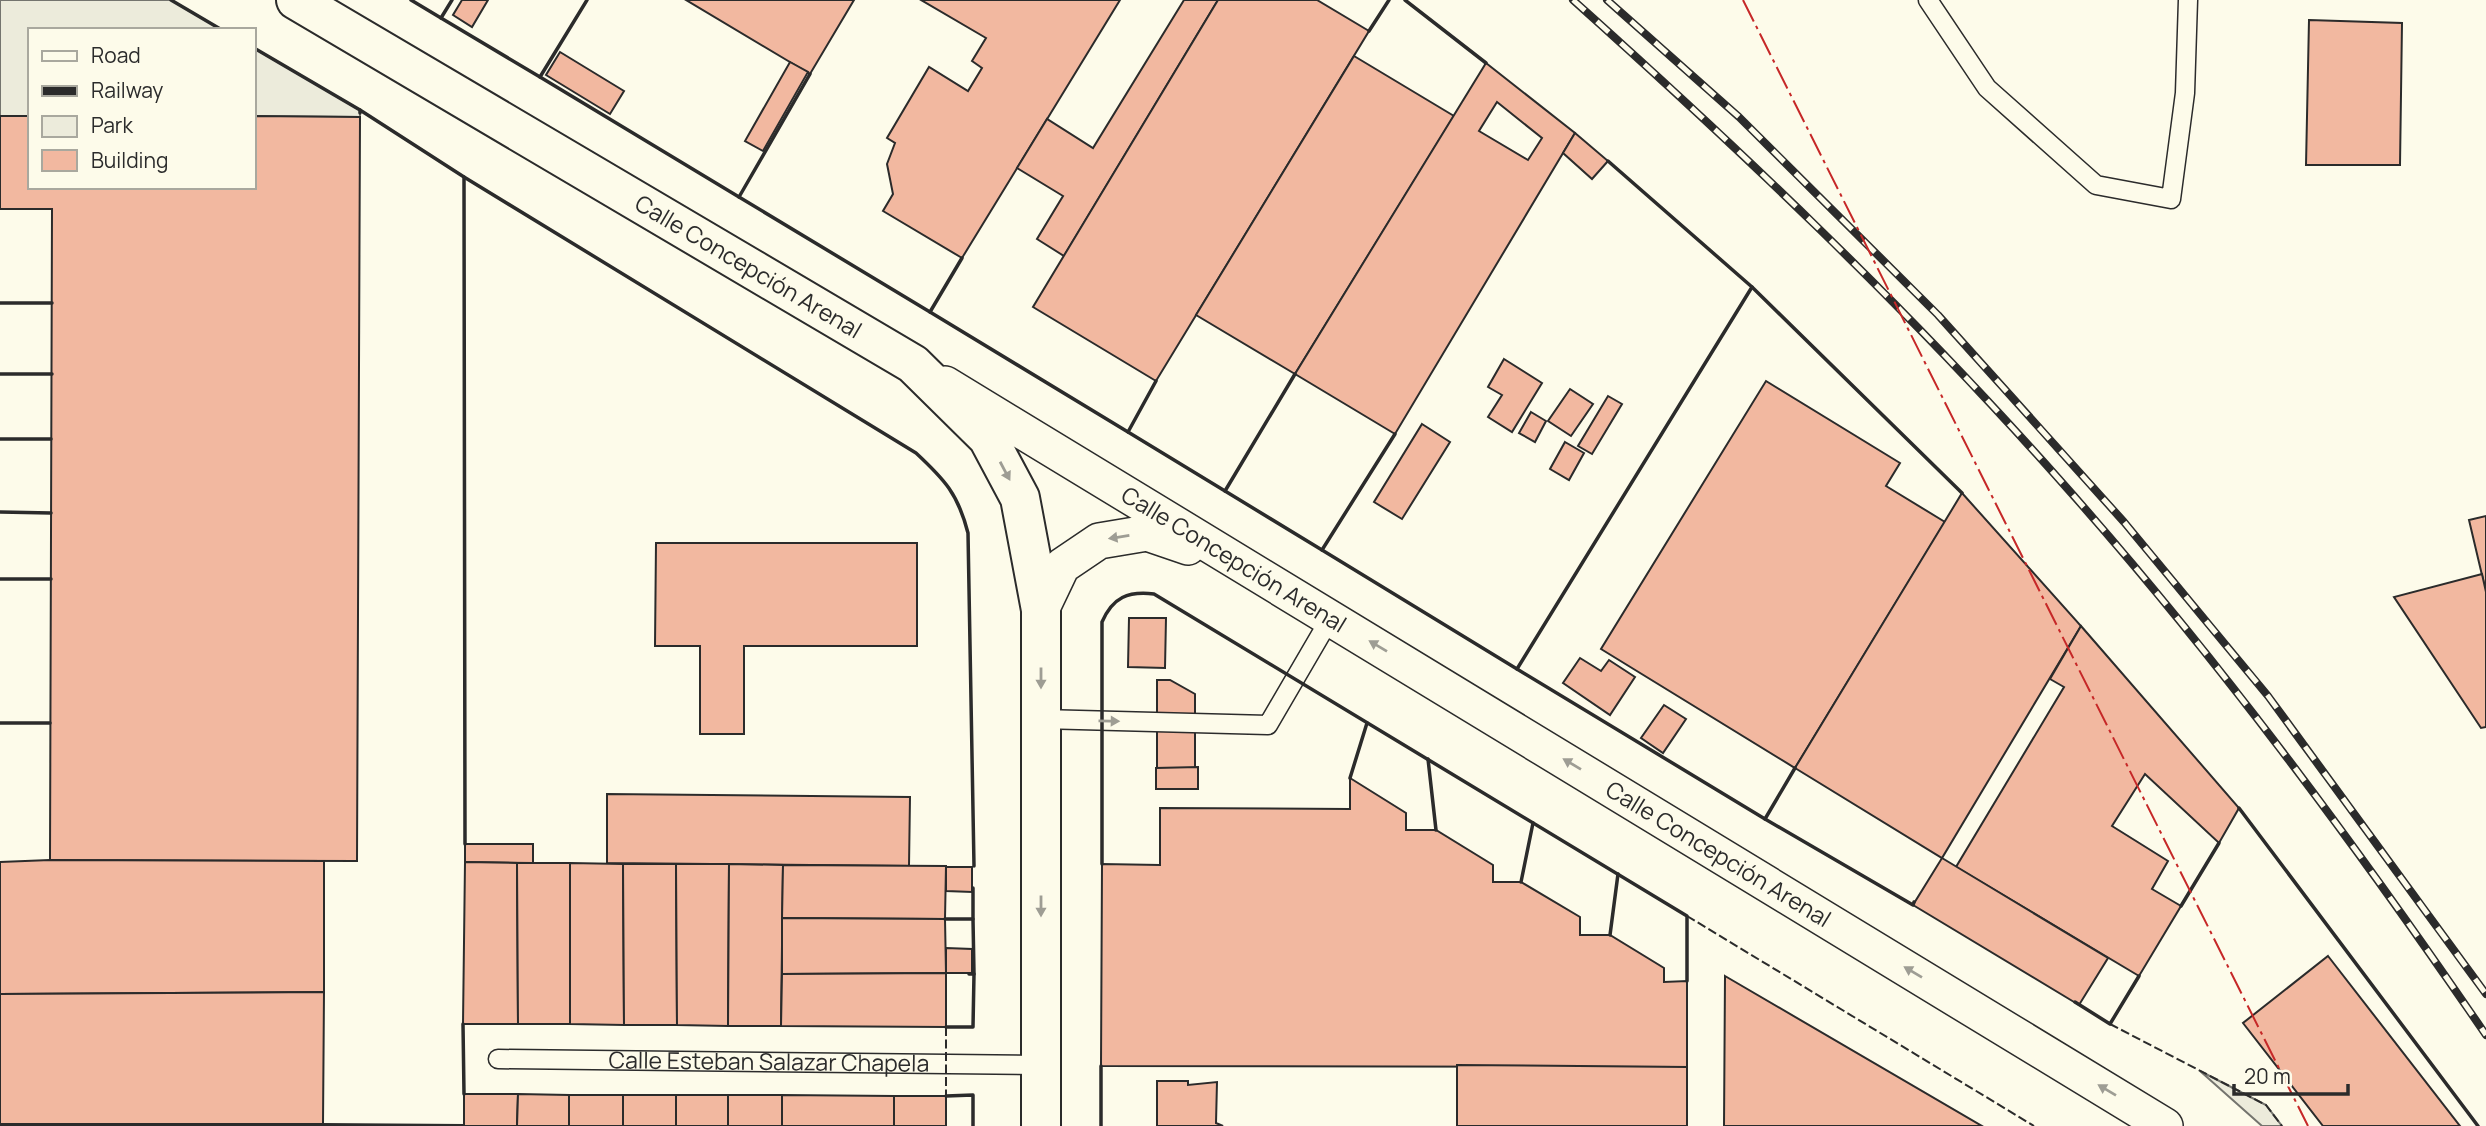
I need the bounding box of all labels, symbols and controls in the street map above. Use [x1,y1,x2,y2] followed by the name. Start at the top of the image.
[28,28,256,189] legend
[91,41,141,69] text: Road
[91,76,163,104] text: Railway
[91,111,133,139] text: Park
[91,146,168,174] text: Building
[629,187,868,345] street label: Calle Concepción Arenal
[999,461,1011,480] one-way arrow
[1116,478,1353,640] street label: Calle Concepción Arenal
[1108,532,1130,543] one-way arrow
[1368,639,1387,652] one-way arrow
[1035,668,1047,690] one-way arrow
[1099,715,1121,727] one-way arrow
[1563,758,1582,771] one-way arrow
[1600,773,1837,934] street label: Calle Concepción Arenal
[1035,895,1047,917] one-way arrow
[1903,966,1922,978] one-way arrow
[609,1043,929,1079] street label: Calle Esteban Salazar Chapela
[2234,1052,2348,1096] scale bar
[2244,1062,2291,1090] text: 20 m
[2097,1084,2116,1097] one-way arrow

